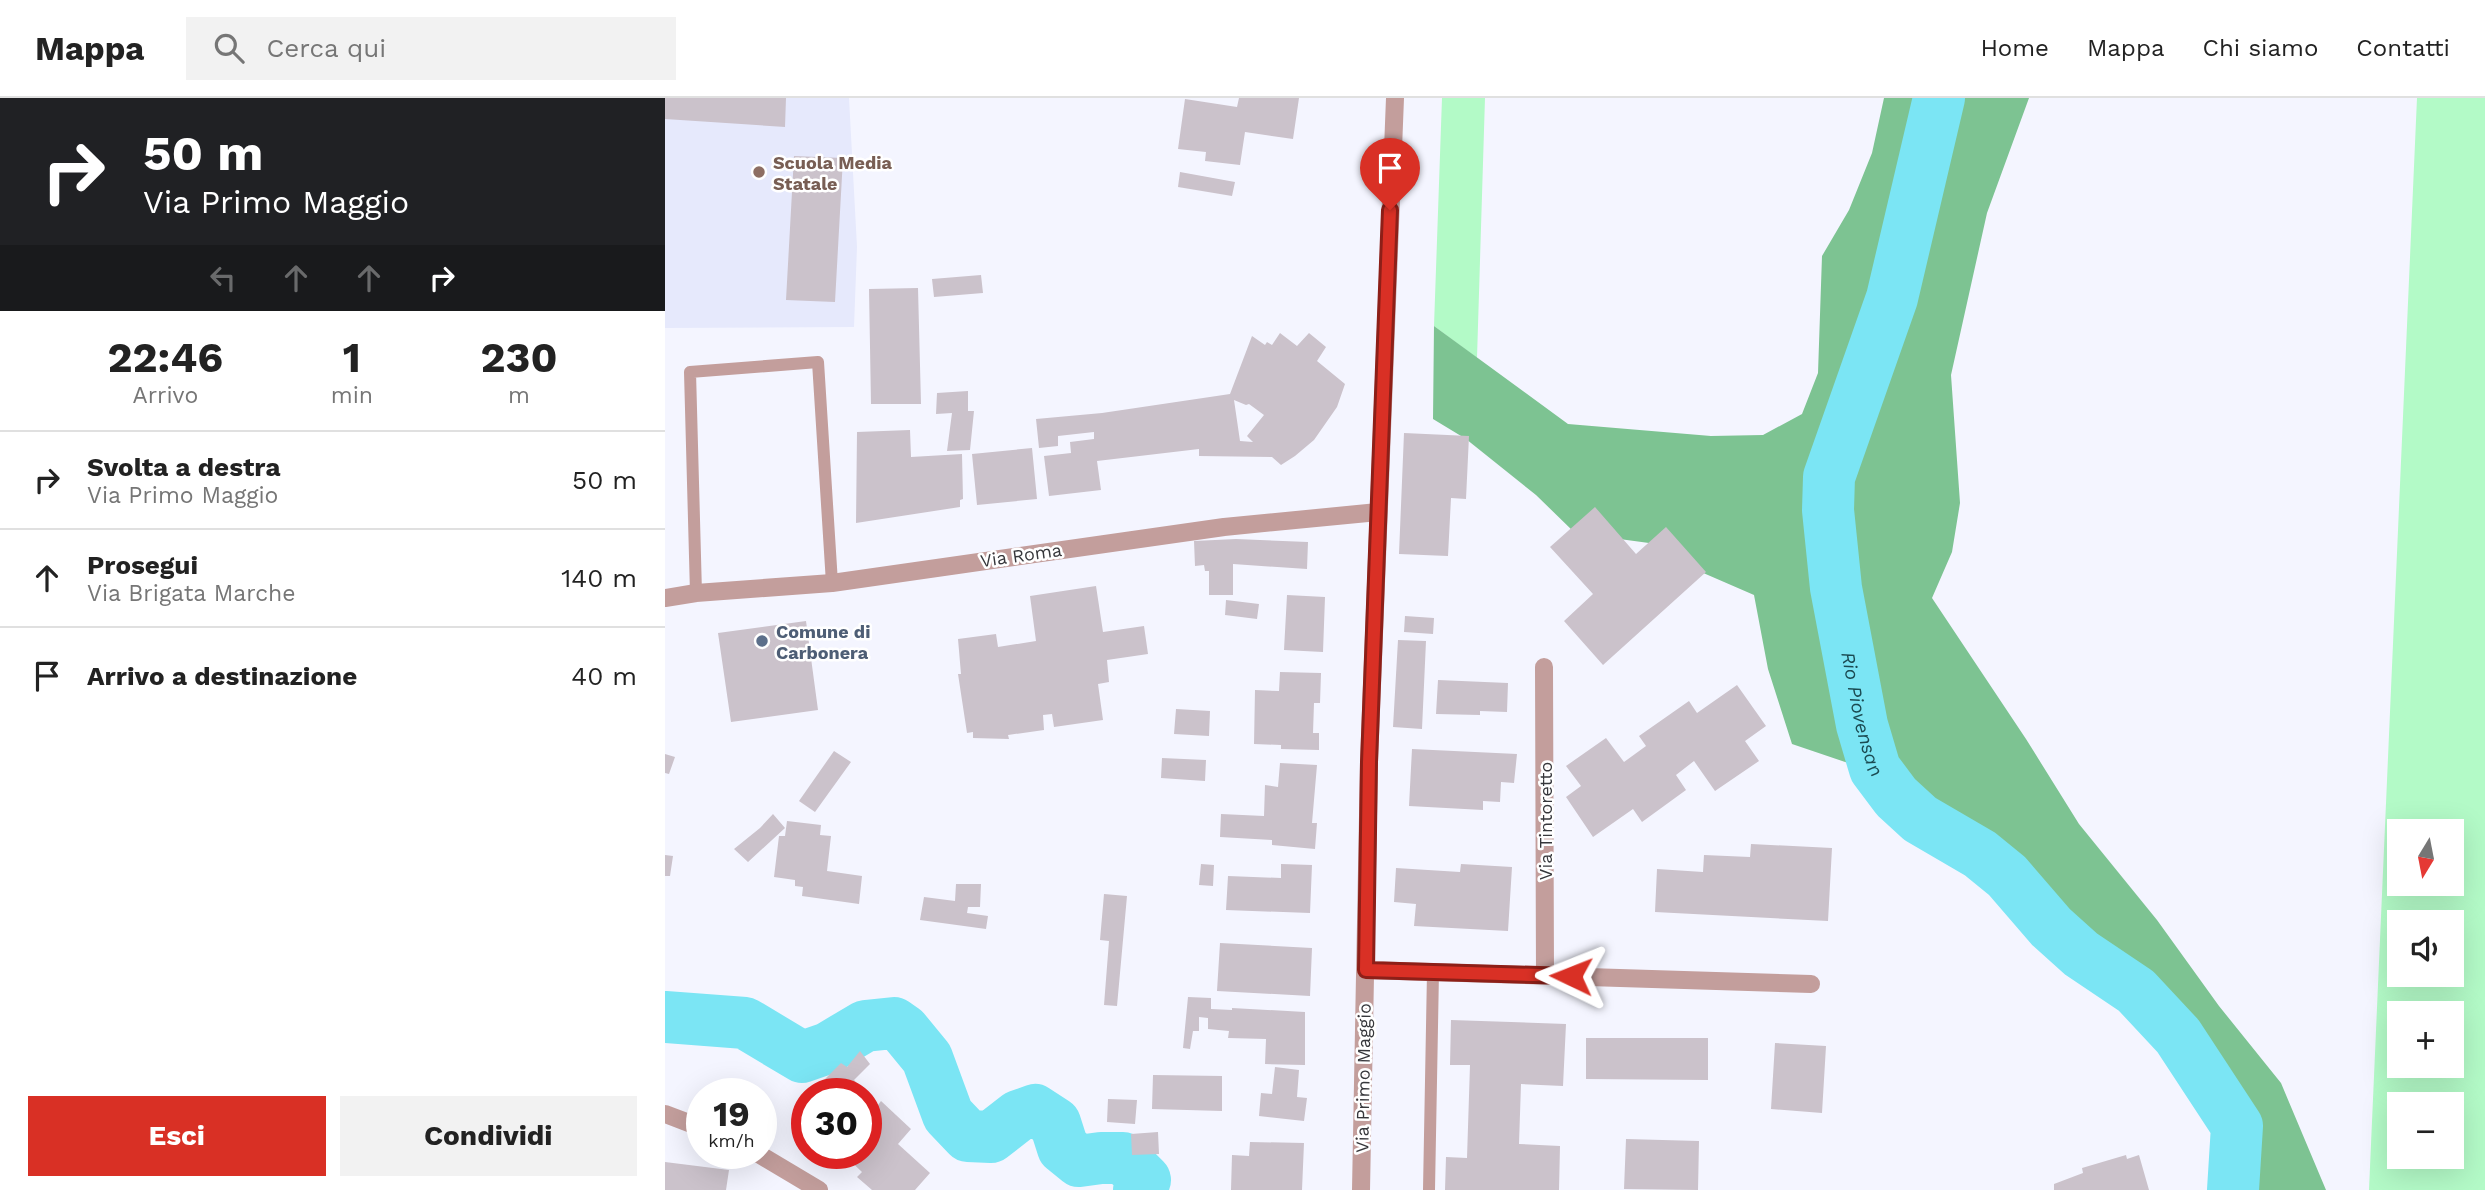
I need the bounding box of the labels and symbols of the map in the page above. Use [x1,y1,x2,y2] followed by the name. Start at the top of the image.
[1360,138,1420,210] pin
[773,152,892,194] place label: Scuola Media Statale
[751,164,767,180] marker: Scuola Media Statale
[979,539,1063,571] street label: Via Roma
[776,621,870,663] place label: Comune di Carbonera
[754,633,770,649] marker: Comune di Carbonera
[1837,650,1888,781] water label: Rio Piovensan
[1535,762,1556,880] street label: Via Tintoretto
[2387,819,2464,896] north arrow
[1534,939,1608,1013] position arrow
[1351,1003,1375,1153] street label: Via Primo Maggio
[791,1078,882,1169] speed limit sign: 30

